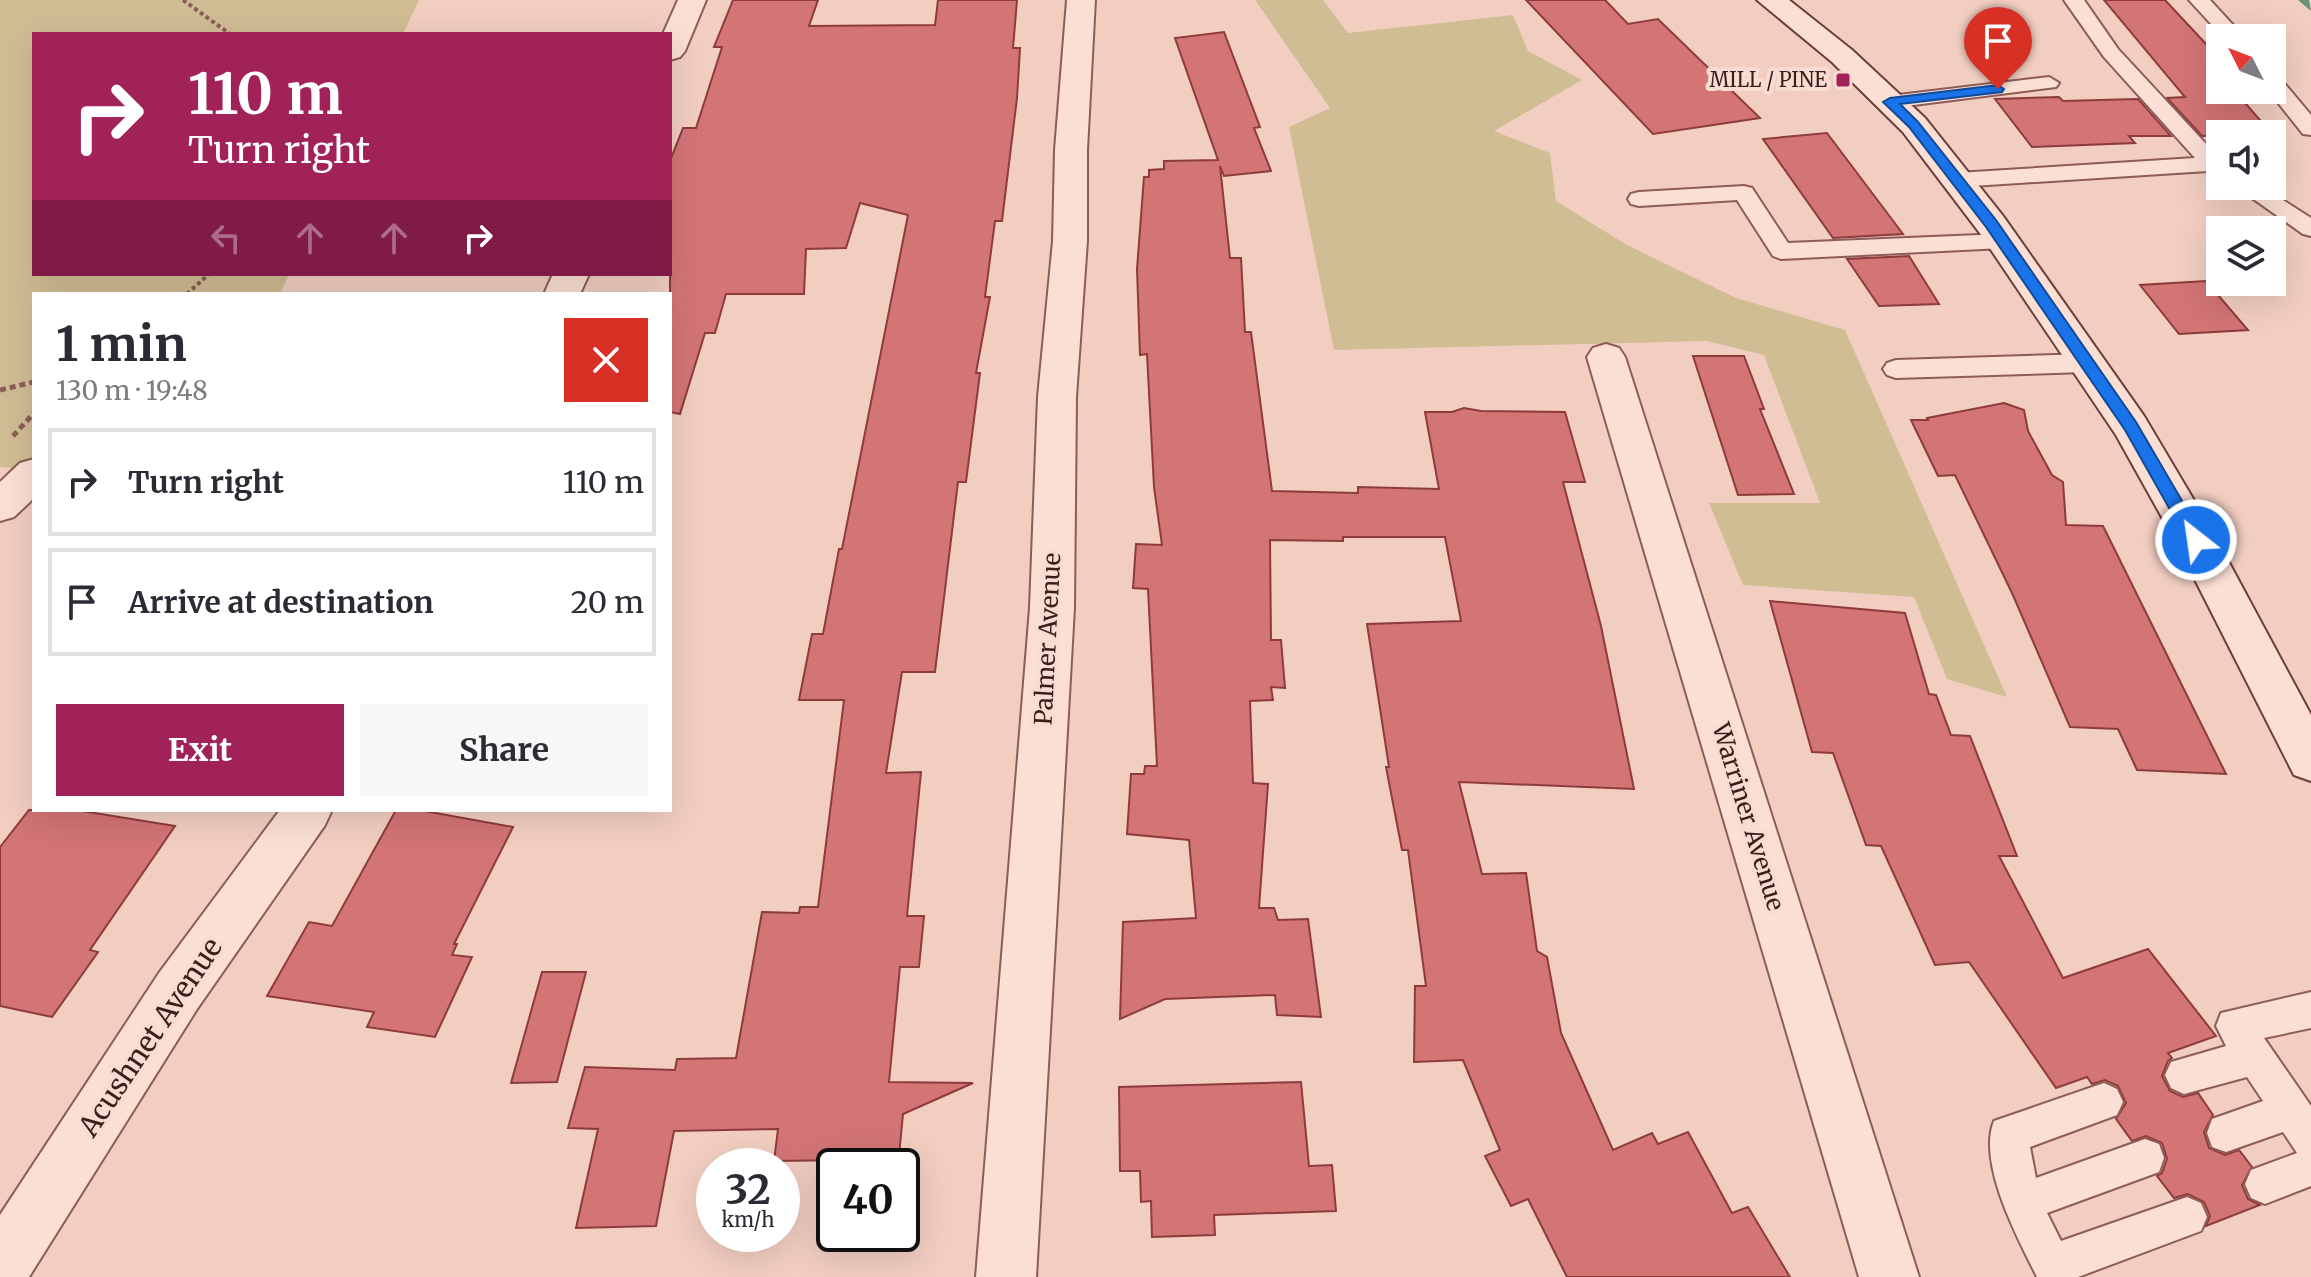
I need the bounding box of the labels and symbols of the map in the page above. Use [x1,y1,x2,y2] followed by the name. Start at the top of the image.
[1964,7,2032,89] pin
[2206,24,2286,104] north arrow
[1709,67,1827,92] place label: MILL / PINE
[1834,71,1852,89] marker: MILL / PINE
[2154,498,2238,582] position arrow
[1028,552,1067,726] street label: Palmer Avenue
[1705,718,1792,914] street label: Warriner Avenue
[70,931,230,1144] street label: Acushnet Avenue
[816,1148,920,1252] speed limit sign: 40

